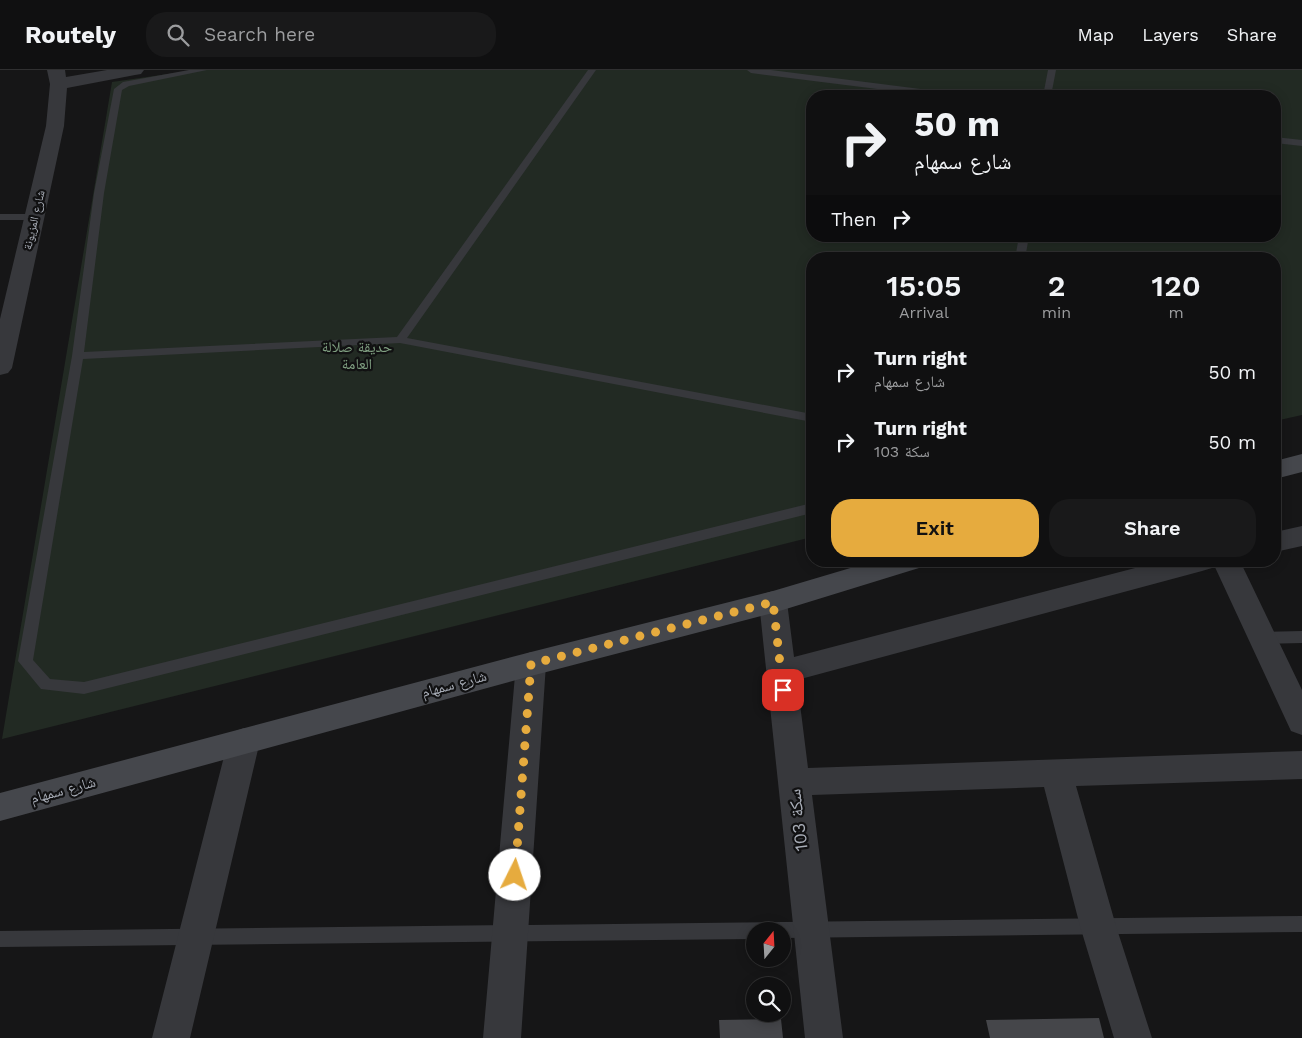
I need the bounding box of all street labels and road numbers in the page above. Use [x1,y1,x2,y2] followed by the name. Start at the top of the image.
[20,189,49,251] street label: شارع المزيونة
[420,667,489,702] street label: شارع سمهام
[29,773,98,808] street label: شارع سمهام
[783,788,812,852] street label: سكة 103

